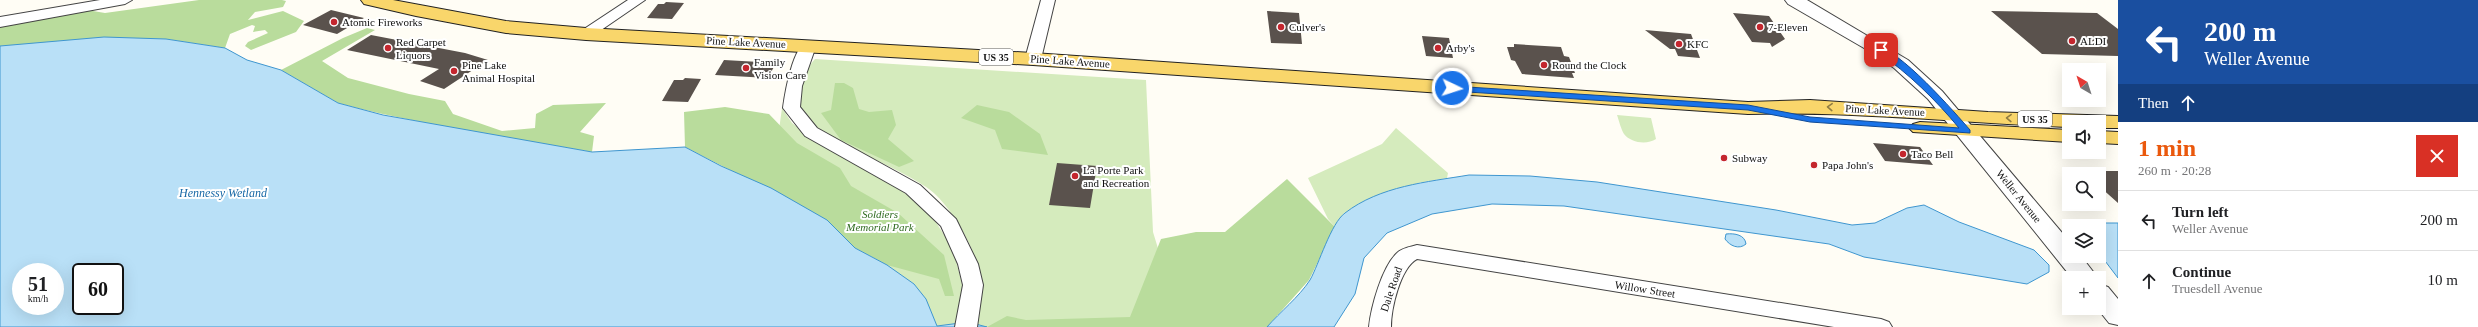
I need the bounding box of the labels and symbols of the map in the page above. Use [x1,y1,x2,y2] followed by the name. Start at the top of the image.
[342,16,422,28] place label: Atomic Fireworks
[329,17,339,27] marker: Atomic Fireworks
[1289,21,1325,33] place label: Culver's
[1768,21,1808,33] place label: 7-Eleven
[1276,22,1286,32] marker: Culver's
[1755,22,1765,32] marker: 7-Eleven
[1864,33,1898,67] pin
[706,34,786,50] street label: Pine Lake Avenue
[2080,35,2107,47] place label: ALDI
[396,36,446,61] place label: Red Carpet Liquors
[2067,36,2077,46] marker: ALDI
[1687,38,1708,50] place label: KFC
[1674,39,1684,49] marker: KFC
[1446,42,1475,54] place label: Arby's
[383,43,393,53] marker: Red Carpet Liquors
[1433,43,1443,53] marker: Arby's
[979,49,1013,65] road number: US 35
[1030,52,1110,70] street label: Pine Lake Avenue
[754,56,806,81] place label: Family Vision Care
[462,59,535,84] place label: Pine Lake Animal Hospital
[1552,59,1627,71] place label: Round the Clock
[1539,60,1549,70] marker: Round the Clock
[741,63,751,73] marker: Family Vision Care
[2062,63,2106,107] north arrow
[449,66,459,76] marker: Pine Lake Animal Hospital
[1431,67,1473,109] position arrow
[1845,102,1925,118] street label: Pine Lake Avenue
[1827,103,1833,112] one-way arrow
[2018,111,2052,127] road number: US 35
[2006,114,2012,123] one-way arrow
[1911,148,1953,160] place label: Taco Bell
[1898,149,1908,159] marker: Taco Bell
[1732,152,1768,164] place label: Subway
[1719,153,1729,163] marker: Subway
[1822,159,1873,171] place label: Papa John's
[1809,160,1819,170] marker: Papa John's
[1083,164,1150,189] place label: La Porte Park and Recreation
[1994,167,2044,225] street label: Weller Avenue
[1070,171,1080,181] marker: La Porte Park and Recreation
[178,186,268,200] water label: Hennessy Wetland
[845,208,915,233] park label: Soldiers Memorial Park
[72,263,124,315] speed limit sign: 60
[1378,264,1404,313] street label: Dale Road
[1614,278,1676,300] street label: Willow Street

